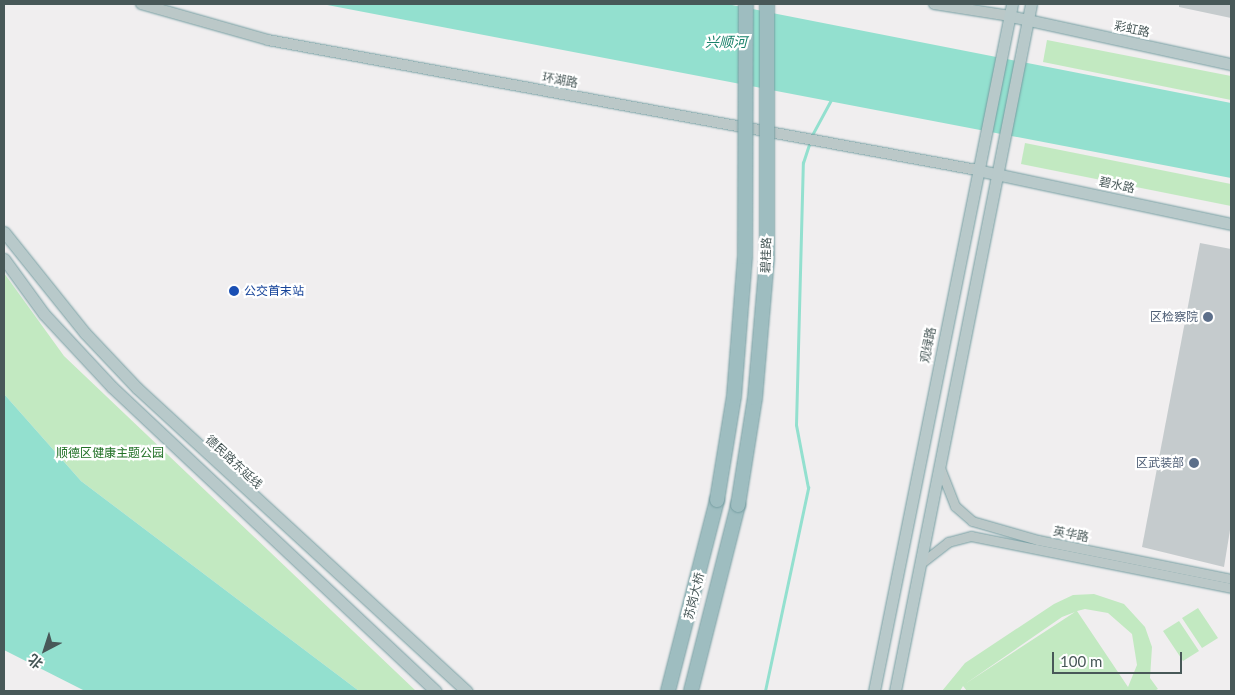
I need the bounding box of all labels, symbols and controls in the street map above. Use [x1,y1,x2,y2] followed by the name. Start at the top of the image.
[1113,18,1151,40] street label: 彩虹路
[705,34,747,50] water label: 兴顺河
[541,70,579,90] street label: 环湖路
[1098,174,1136,196] street label: 碧水路
[758,237,774,273] street label: 碧桂路
[244,284,304,298] place label: 公交首末站
[228,285,240,297] marker: 公交首末站
[1150,310,1198,324] place label: 区检察院
[1202,311,1214,323] marker: 区检察院
[917,326,939,364] street label: 观绿路
[203,432,265,492] street label: 德民路东延线
[56,446,164,460] park label: 顺德区健康主题公园
[1136,456,1184,470] place label: 区武装部
[1188,457,1200,469] marker: 区武装部
[1052,523,1090,545] street label: 英华路
[681,571,707,621] street label: 苏岗大桥
[20,625,70,675] north arrow
[1055,642,1185,674] scale bar
[24,651,46,673] text: 北
[1060,652,1102,670] text: 100 m

